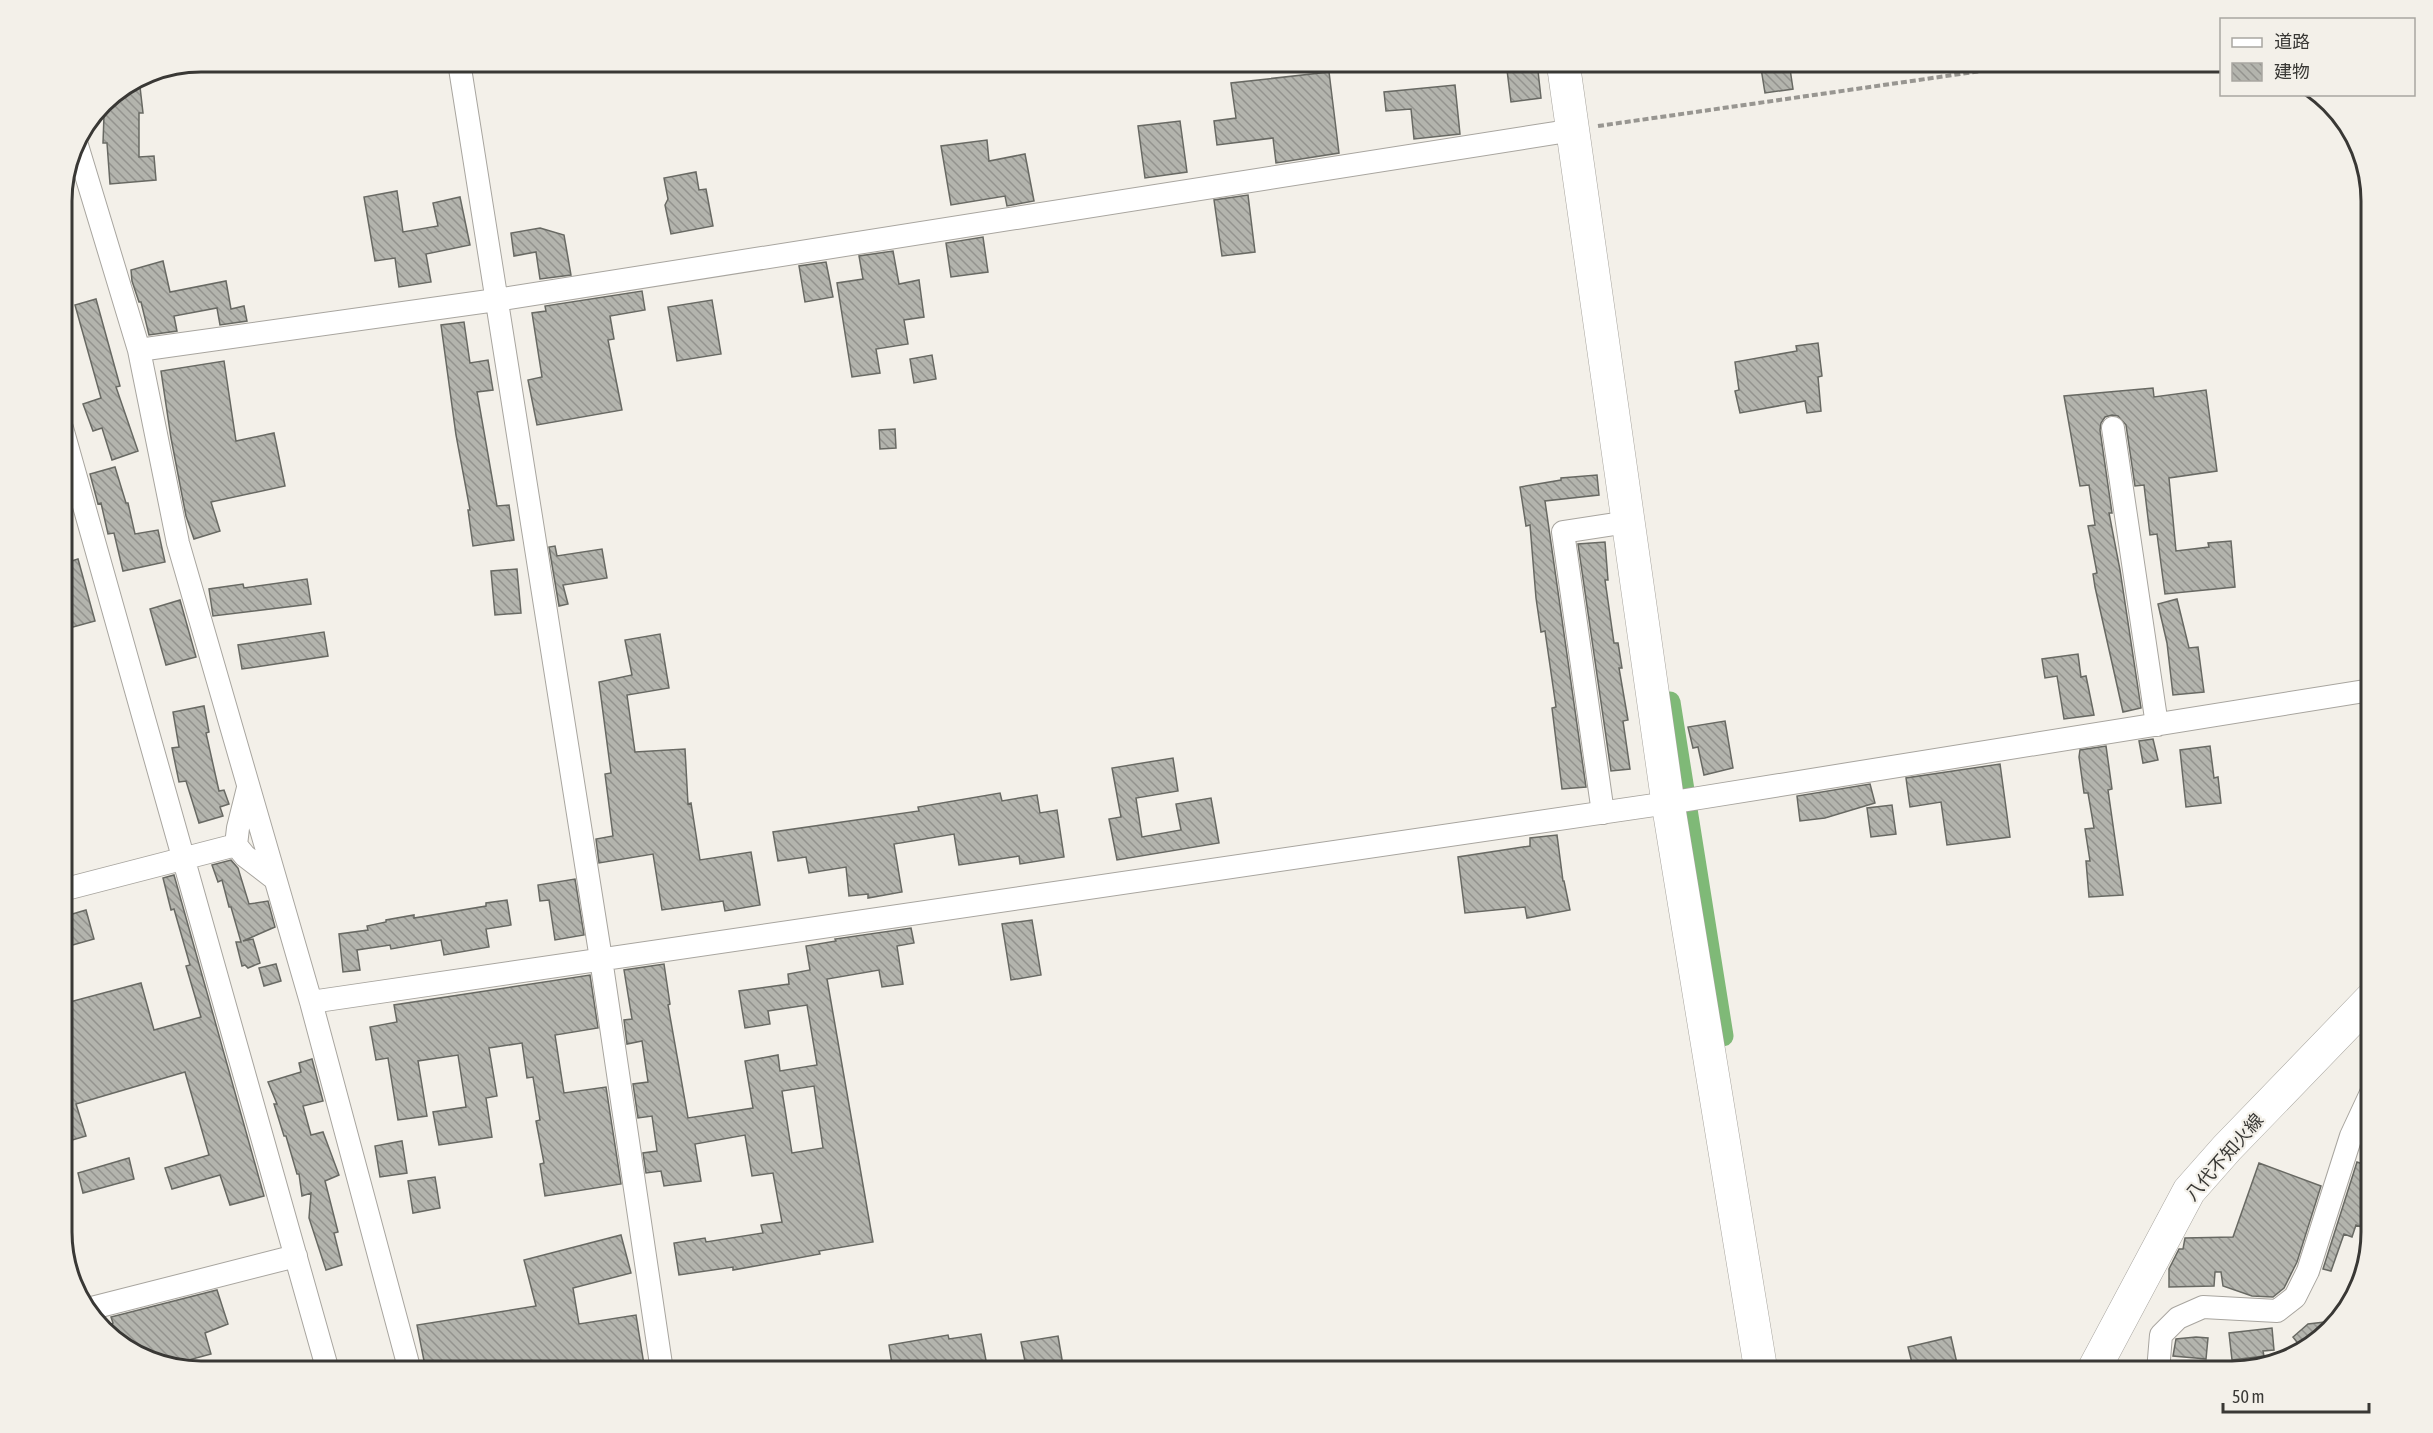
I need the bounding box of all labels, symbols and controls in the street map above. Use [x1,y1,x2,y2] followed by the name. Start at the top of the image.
[2220,18,2415,96] legend
[2274,31,2310,52] text: 道路
[2274,61,2310,82] text: 建物
[2181,1109,2267,1205] street label: 八代不知火線
[2223,1376,2368,1414] scale bar
[2232,1386,2264,1407] text: 50 m

